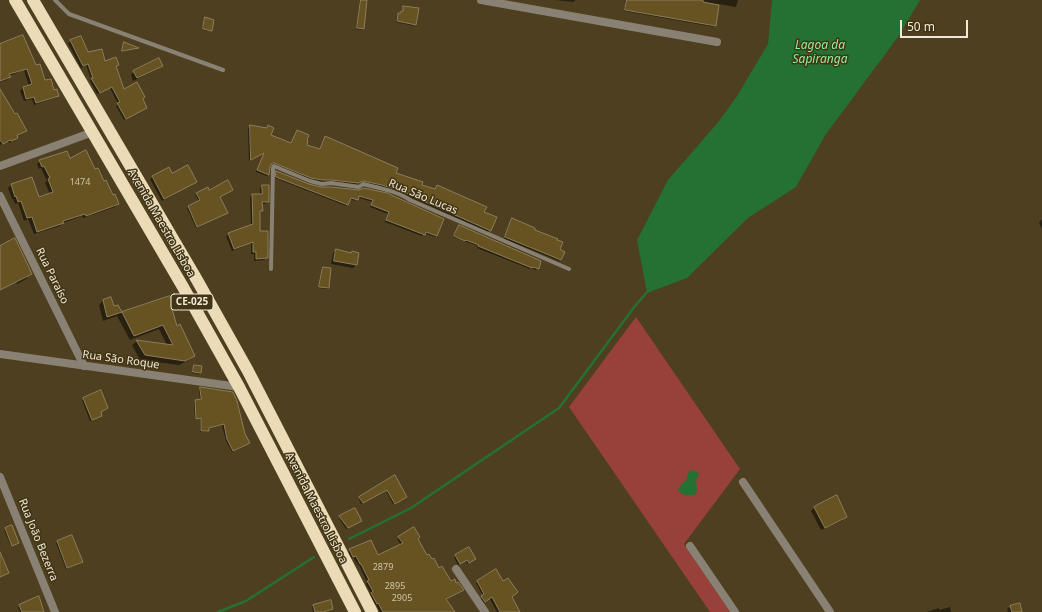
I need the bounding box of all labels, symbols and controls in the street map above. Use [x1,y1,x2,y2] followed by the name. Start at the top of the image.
[902,12,970,38] scale bar
[907,18,935,35] text: 50 m
[793,39,847,67] water label: Lagoa da Sapiranga
[124,166,198,280] street label: Avenida Maestro Lisboa
[70,177,90,187] house number: 1474
[387,177,459,217] street label: Rua São Lucas
[33,246,71,306] street label: Rua Paraíso
[171,294,213,310] road number: CE-025
[82,348,160,372] street label: Rua São Roque
[282,450,350,566] street label: Avenida Maestro Lisboa
[15,497,61,583] street label: Rua João Bezerra
[373,562,393,572] house number: 2879
[385,581,405,591] house number: 2895
[392,593,412,603] house number: 2905

